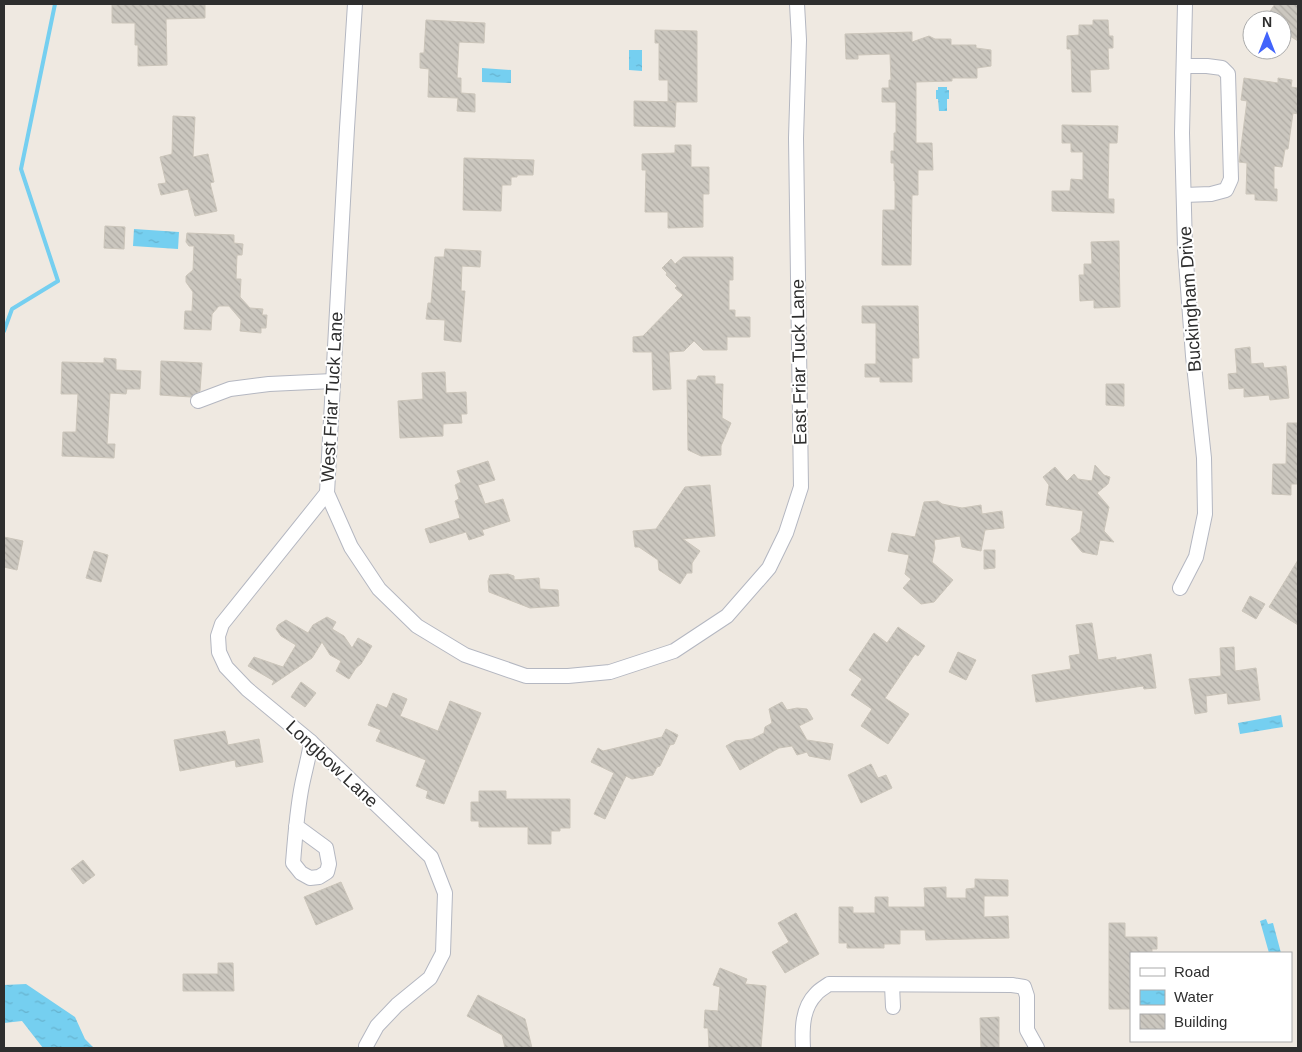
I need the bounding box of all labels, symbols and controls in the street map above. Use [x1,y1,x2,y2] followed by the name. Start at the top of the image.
[1242,10,1292,60] north arrow
[1262,14,1272,30] text: N
[1175,225,1205,373] street label: Buckingham Drive
[788,279,810,445] street label: East Friar Tuck Lane
[318,311,346,483] street label: West Friar Tuck Lane
[282,716,382,812] street label: Longbow Lane
[1130,952,1292,1042] legend
[1174,963,1210,980] text: Road
[1174,988,1213,1005] text: Water
[1174,1013,1227,1030] text: Building

